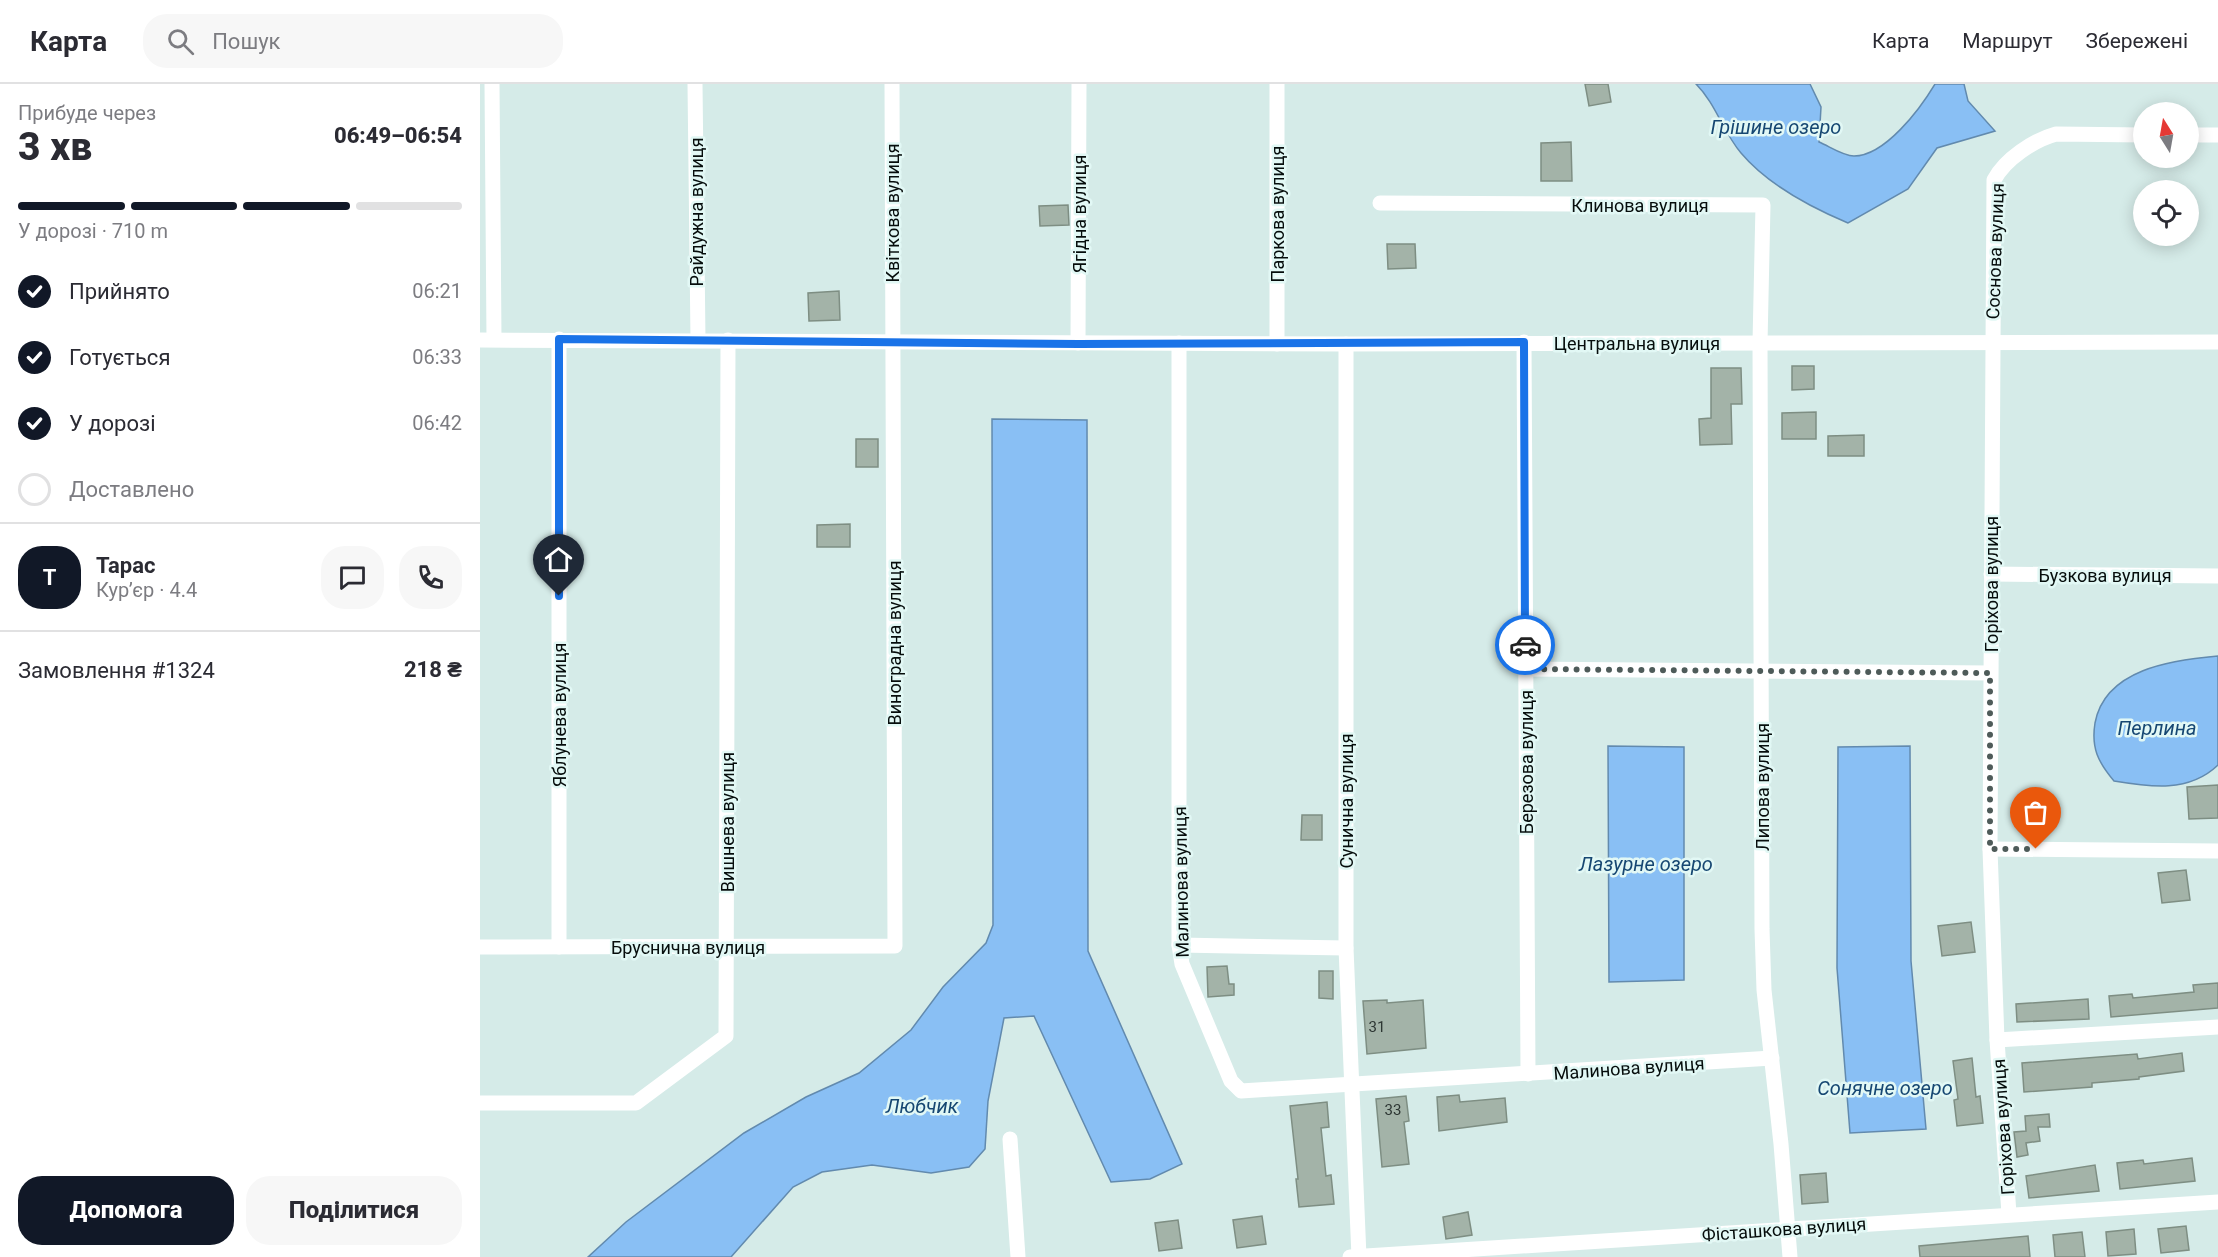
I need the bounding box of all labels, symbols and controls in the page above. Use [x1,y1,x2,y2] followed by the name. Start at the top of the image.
[143,14,563,68] search box
[30,25,107,58] text: Карта
[164,25,197,58] icon: search
[212,29,280,54] text: Пошук
[1872,29,1929,53] text: Карта
[1962,29,2053,53] text: Маршрут
[2086,29,2188,53] text: Збережені
[18,101,156,125] text: Прибуде через
[2133,102,2199,168] north arrow
[2133,102,2199,246] map controls
[1711,115,1841,139] water label: Грішине озеро
[334,123,462,148] text: 06:49–06:54
[18,124,92,170] text: 3 хв
[686,137,707,287] street label: Райдужна вулиця
[882,143,903,283] street label: Квіткова вулиця
[1267,146,1288,282] street label: Паркова вулиця
[1069,155,1090,273] street label: Ягідна вулиця
[2133,180,2199,246] button: locate
[1982,182,2008,320] street label: Соснова вулиця
[1571,195,1709,216] street label: Клинова вулиця
[18,219,168,243] text: У дорозі · 710 m
[18,275,51,308] icon: check
[69,279,170,304] text: Прийнято
[412,279,462,303] text: 06:21
[1554,333,1720,354] street label: Центральна вулиця
[18,341,51,374] icon: check
[69,345,170,370] text: Готується
[412,345,462,369] text: 06:33
[18,407,51,440] icon: check
[69,411,156,436] text: У дорозі
[412,411,462,435] text: 06:42
[69,477,194,502] text: Доставлено
[1981,516,2002,652] street label: Горіхова вулиця
[533,534,584,596] pin
[542,543,575,576] icon: home
[321,546,384,609] button: chat
[399,546,462,609] button: phone
[96,553,155,578] text: Тарас
[884,560,905,726] street label: Виноградна вулиця
[43,565,56,590] text: Т
[2038,565,2172,586] street label: Бузкова вулиця
[96,578,197,602] text: Кур’єр · 4.4
[1495,615,1555,675] courier
[1509,629,1542,662] icon: car
[549,643,570,787] street label: Яблунева вулиця
[404,657,462,682] text: 218 ₴
[18,658,215,683] text: Замовлення #1324
[1516,690,1537,834] street label: Березова вулиця
[2117,716,2197,740] water label: Перлина
[1752,723,1773,851] street label: Липова вулиця
[1336,733,1357,869] street label: Сунична вулиця
[717,752,738,892] street label: Вишнева вулиця
[2010,787,2061,849] pin
[2019,796,2052,829] icon: bag
[1169,806,1193,958] street label: Малинова вулиця
[1578,852,1713,876] water label: Лазурне озеро
[611,937,765,958] street label: Бруснична вулиця
[1369,1018,1385,1036] house number: 31
[1553,1052,1705,1084] street label: Малинова вулиця
[1988,1058,2018,1196] street label: Горіхова вулиця
[1817,1076,1953,1100] water label: Сонячне озеро
[885,1094,959,1118] water label: Любчик
[1385,1101,1401,1119] house number: 33
[18,1176,234,1245] button: Допомога
[246,1176,462,1245] button: Поділитися
[1701,1213,1867,1245] street label: Фісташкова вулиця

